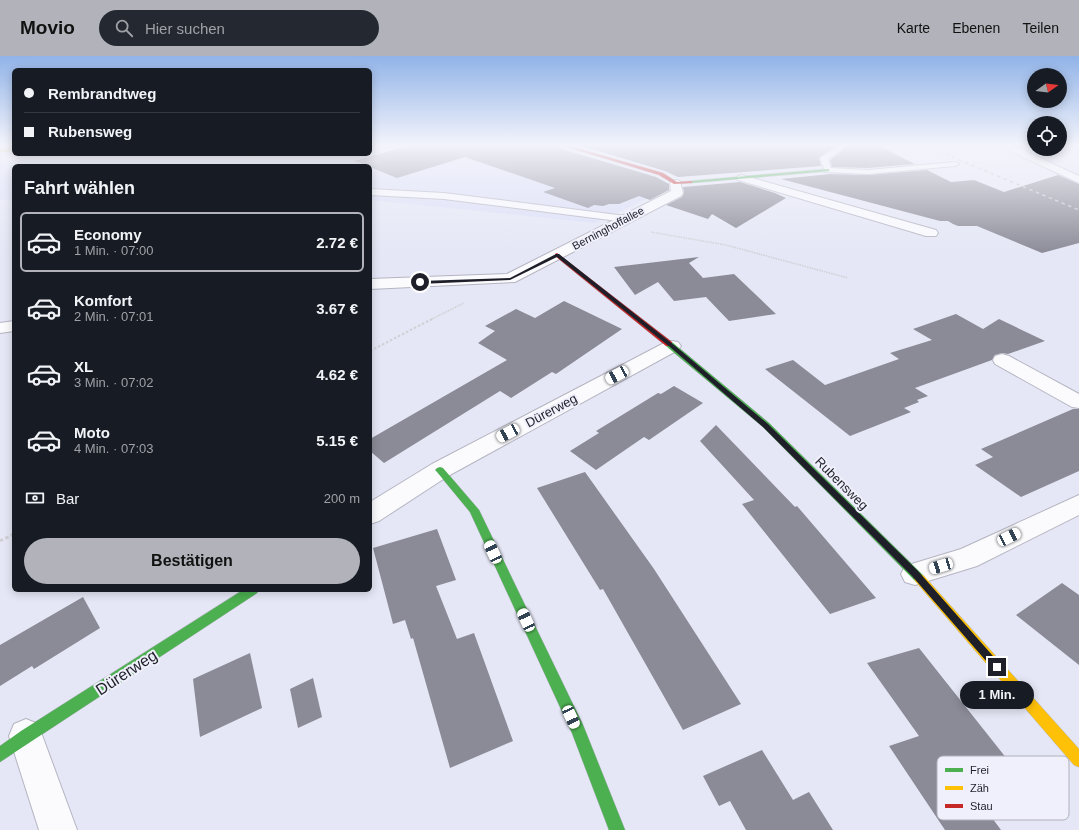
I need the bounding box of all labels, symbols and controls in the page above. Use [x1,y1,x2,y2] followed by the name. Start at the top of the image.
[99,10,379,46] search box
[20,17,75,38] text: Movio
[113,17,135,39] icon: search
[145,20,225,37] text: Hier suchen
[897,20,930,36] text: Karte
[952,20,1000,36] text: Ebenen
[1022,20,1059,36] text: Teilen
[1027,68,1067,108] north arrow
[1027,68,1067,156] map controls
[48,85,156,102] text: Rembrandtweg
[1027,116,1067,156] button: locate
[48,123,132,140] text: Rubensweg
[24,178,135,198] text: Fahrt wählen
[570,204,646,252] street label: Berninghoffallee
[26,224,62,260] icon: car
[74,226,142,243] text: Economy
[316,234,358,251] text: 2.72 €
[74,243,154,258] text: 1 Min. · 07:00
[411,273,429,291] route start
[26,290,62,326] icon: car
[74,292,132,309] text: Komfort
[316,300,358,317] text: 3.67 €
[74,309,154,324] text: 2 Min. · 07:01
[26,356,62,392] icon: car
[74,358,93,375] text: XL
[604,364,630,386] car
[316,366,358,383] text: 4.62 €
[74,375,154,390] text: 3 Min. · 07:02
[523,391,580,430] street label: Dürerweg
[26,422,62,458] icon: car
[495,422,521,444] car
[74,424,110,441] text: Moto
[316,432,358,449] text: 5.15 €
[74,441,154,456] text: 4 Min. · 07:03
[812,454,871,513] street label: Rubensweg
[24,487,46,509] icon: cash
[56,490,79,507] text: Bar
[324,491,360,506] text: 200 m
[996,526,1022,548] car
[24,538,360,584] button: Bestätigen
[482,539,504,565] car
[928,557,954,575] car
[515,607,537,633] car
[93,646,160,698] street label: Dürerweg
[988,658,1006,676] route end
[960,681,1034,709] callout: 1 Min.
[979,687,1015,702] text: 1 Min.
[560,704,582,730] car
[937,756,1069,820] legend
[970,764,989,776] text: Frei
[970,782,989,794] text: Zäh
[970,800,993,812] text: Stau

